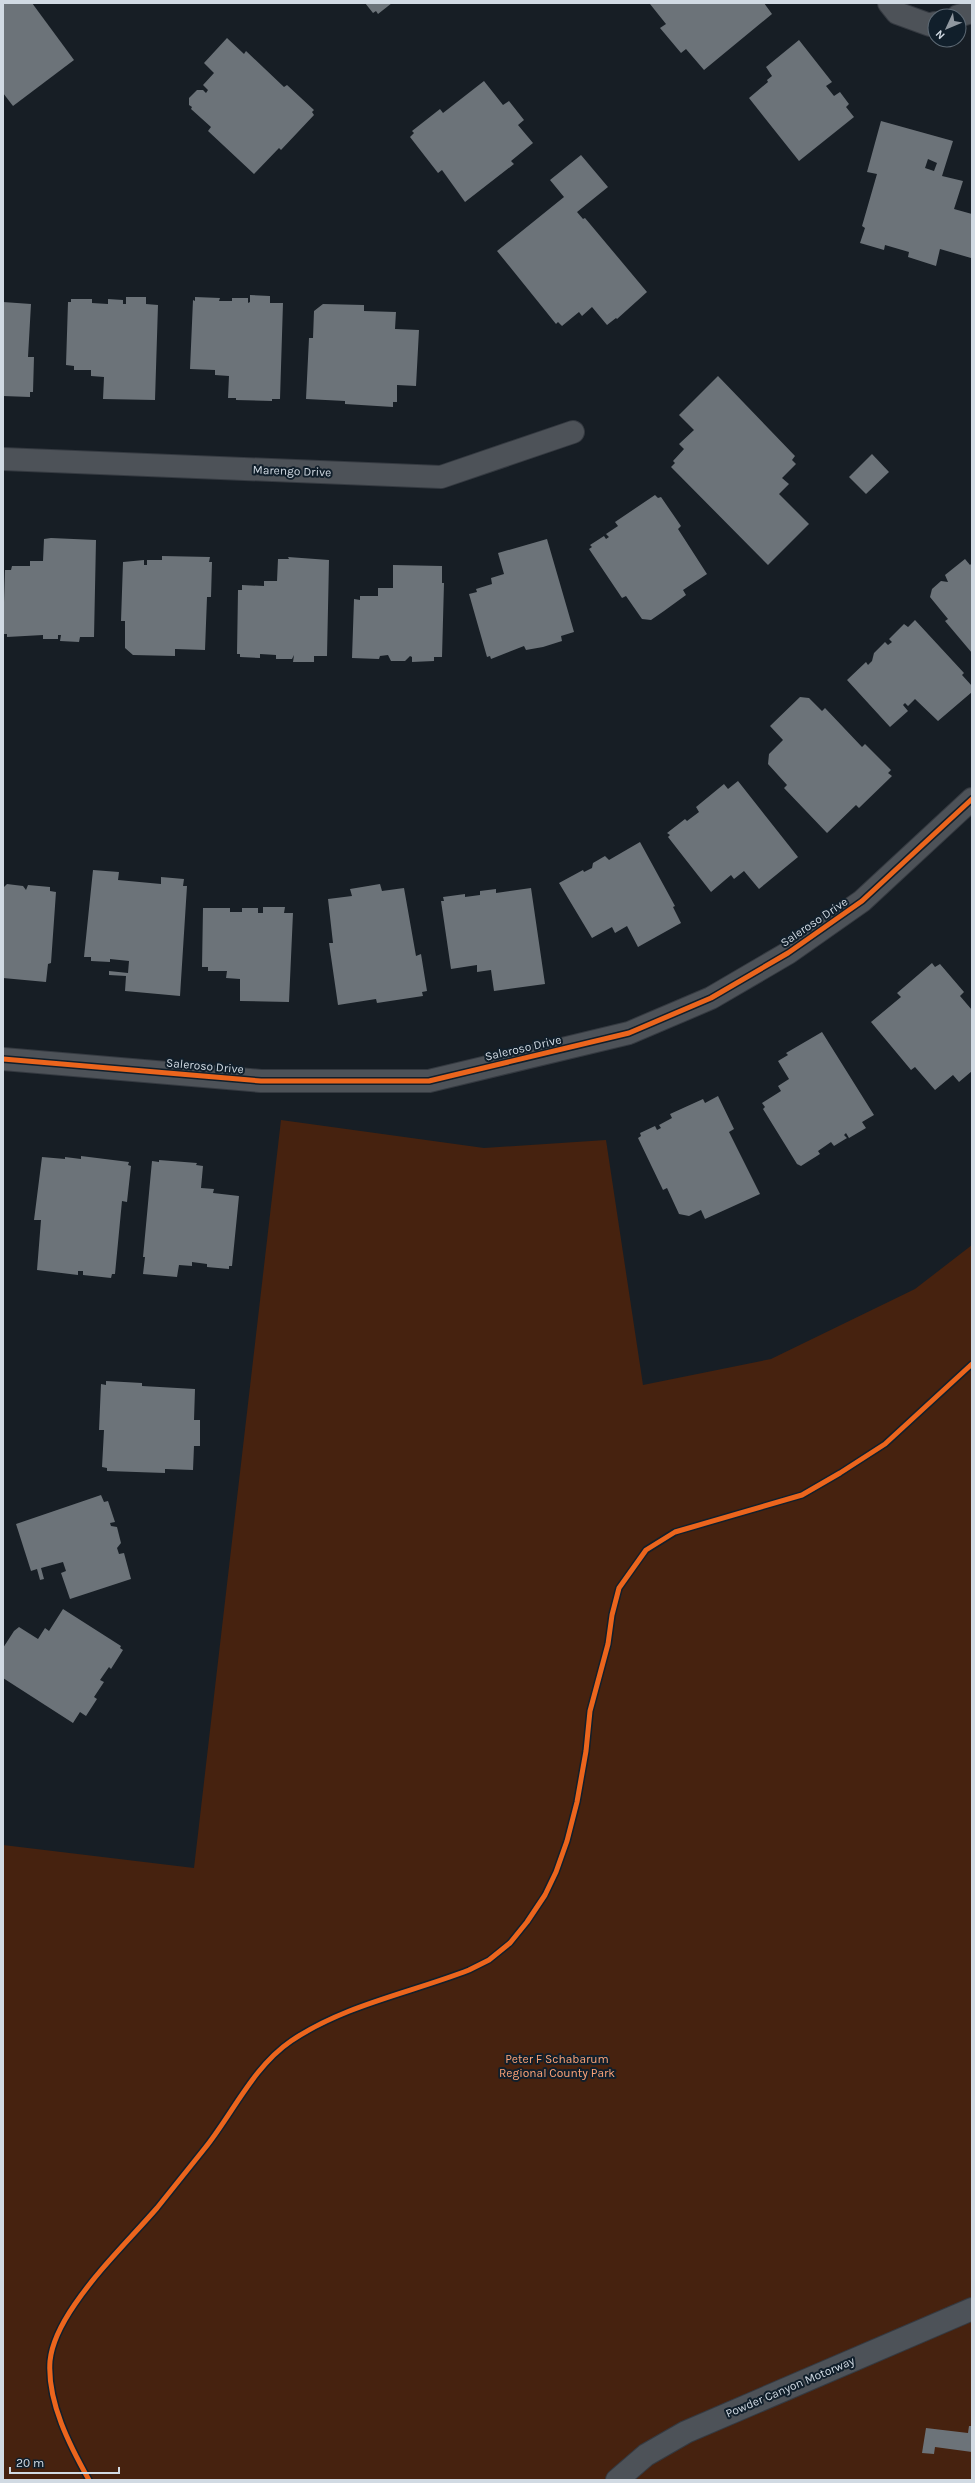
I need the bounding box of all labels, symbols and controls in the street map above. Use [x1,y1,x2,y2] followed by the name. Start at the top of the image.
[927,8,967,48] north arrow
[933,27,948,42] text: N
[252,463,332,479] street label: Marengo Drive
[778,894,850,950] street label: Saleroso Drive
[483,1032,563,1064] street label: Saleroso Drive
[166,1056,244,1076] street label: Saleroso Drive
[499,2052,615,2080] park label: Peter F Schabarum Regional County Park
[723,2353,857,2421] street label: Powder Canyon Motorway
[10,2449,119,2475] scale bar
[16,2456,44,2470] text: 20 m

